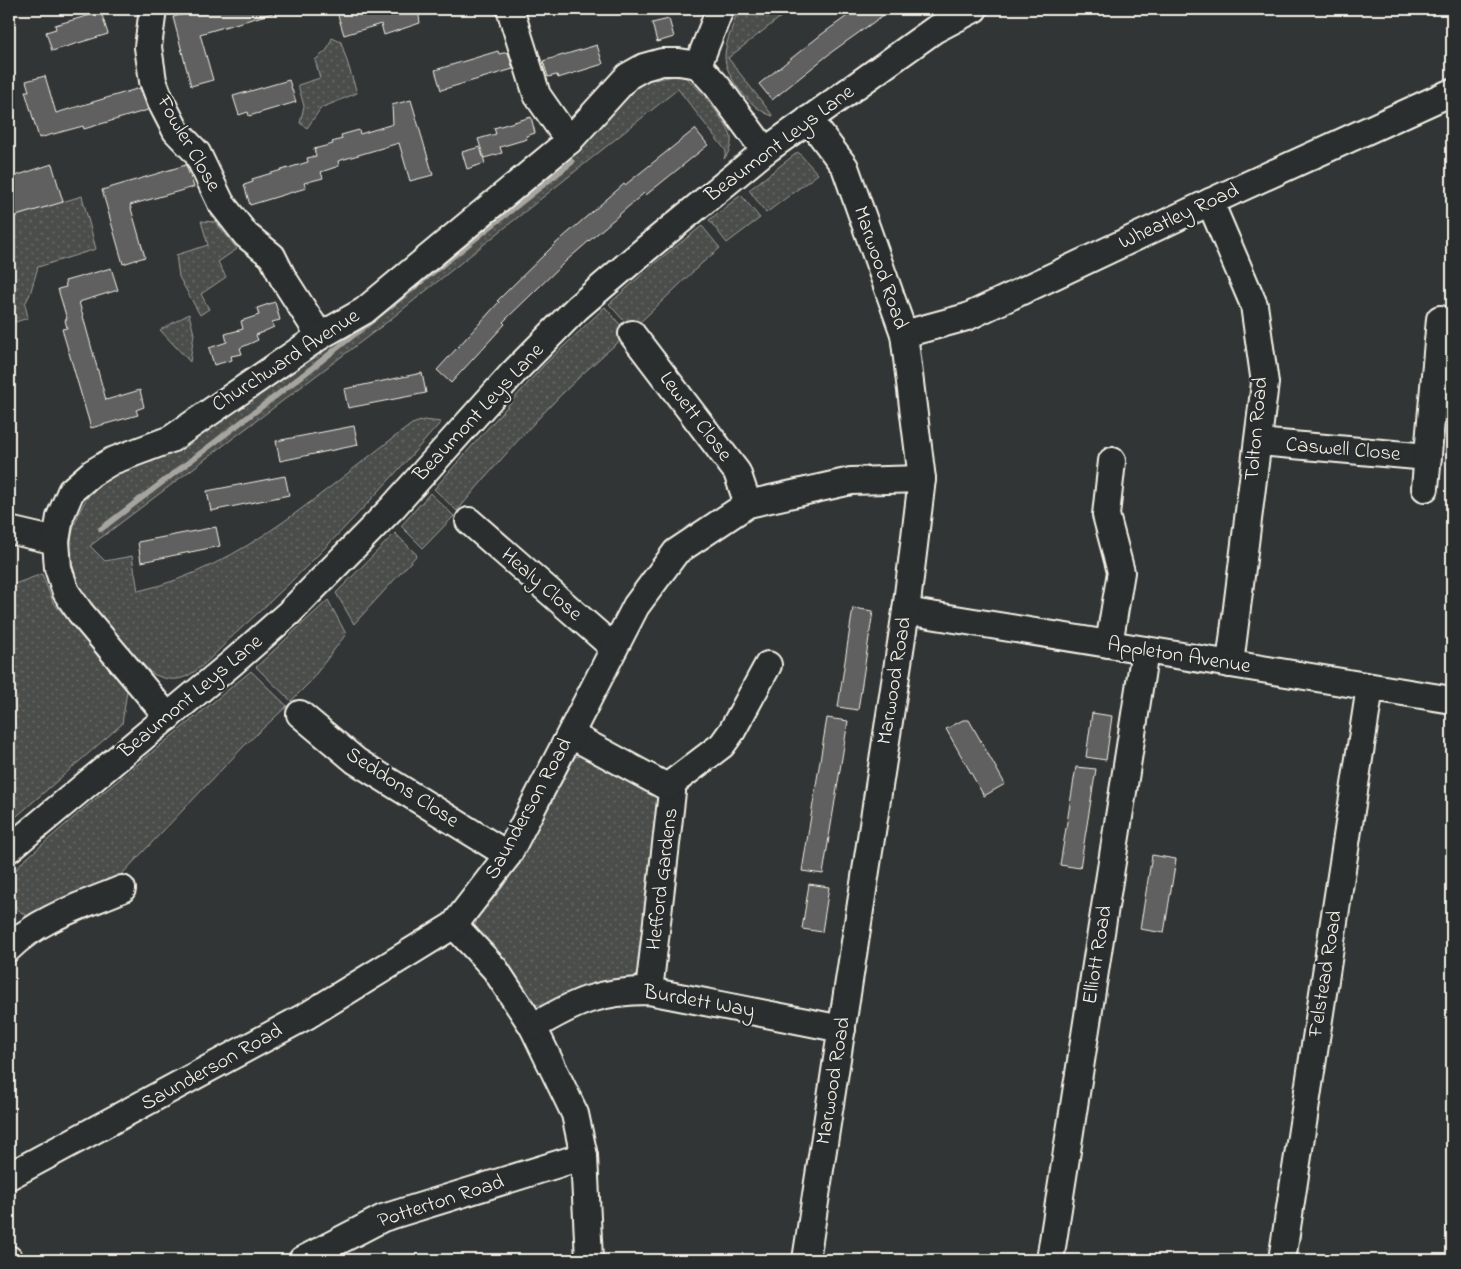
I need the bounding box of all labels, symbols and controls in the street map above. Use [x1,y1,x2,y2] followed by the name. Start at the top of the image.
[698,77,863,212] street label: Beaumont Leys Lane
[148,89,228,198] street label: Fowler Close
[1114,176,1245,260] street label: Wheatley Road
[845,202,915,334] street label: Marwood Road
[206,302,366,420] street label: Churchward Avenue
[406,336,553,491] street label: Beaumont Leys Lane
[651,366,739,469] street label: Lewett Close
[1238,376,1277,482] street label: Tolton Road
[1284,430,1402,470] street label: Caswell Close
[492,541,589,631] street label: Healy Close
[870,615,920,747] street label: Marwood Road
[112,627,271,769] street label: Beaumont Leys Lane
[1105,630,1253,682] street label: Appleton Avenue
[478,733,580,885] street label: Saunderson Road
[339,740,465,836] street label: Seddons Close
[639,806,687,952] street label: Hefford Gardens
[1075,903,1121,1006] street label: Elliott Road
[1301,908,1351,1040] street label: Felstead Road
[640,977,757,1029] street label: Burdett Way
[809,1015,859,1147] street label: Marwood Road
[136,1017,288,1119] street label: Saunderson Road
[374,1167,508,1237] street label: Potterton Road

